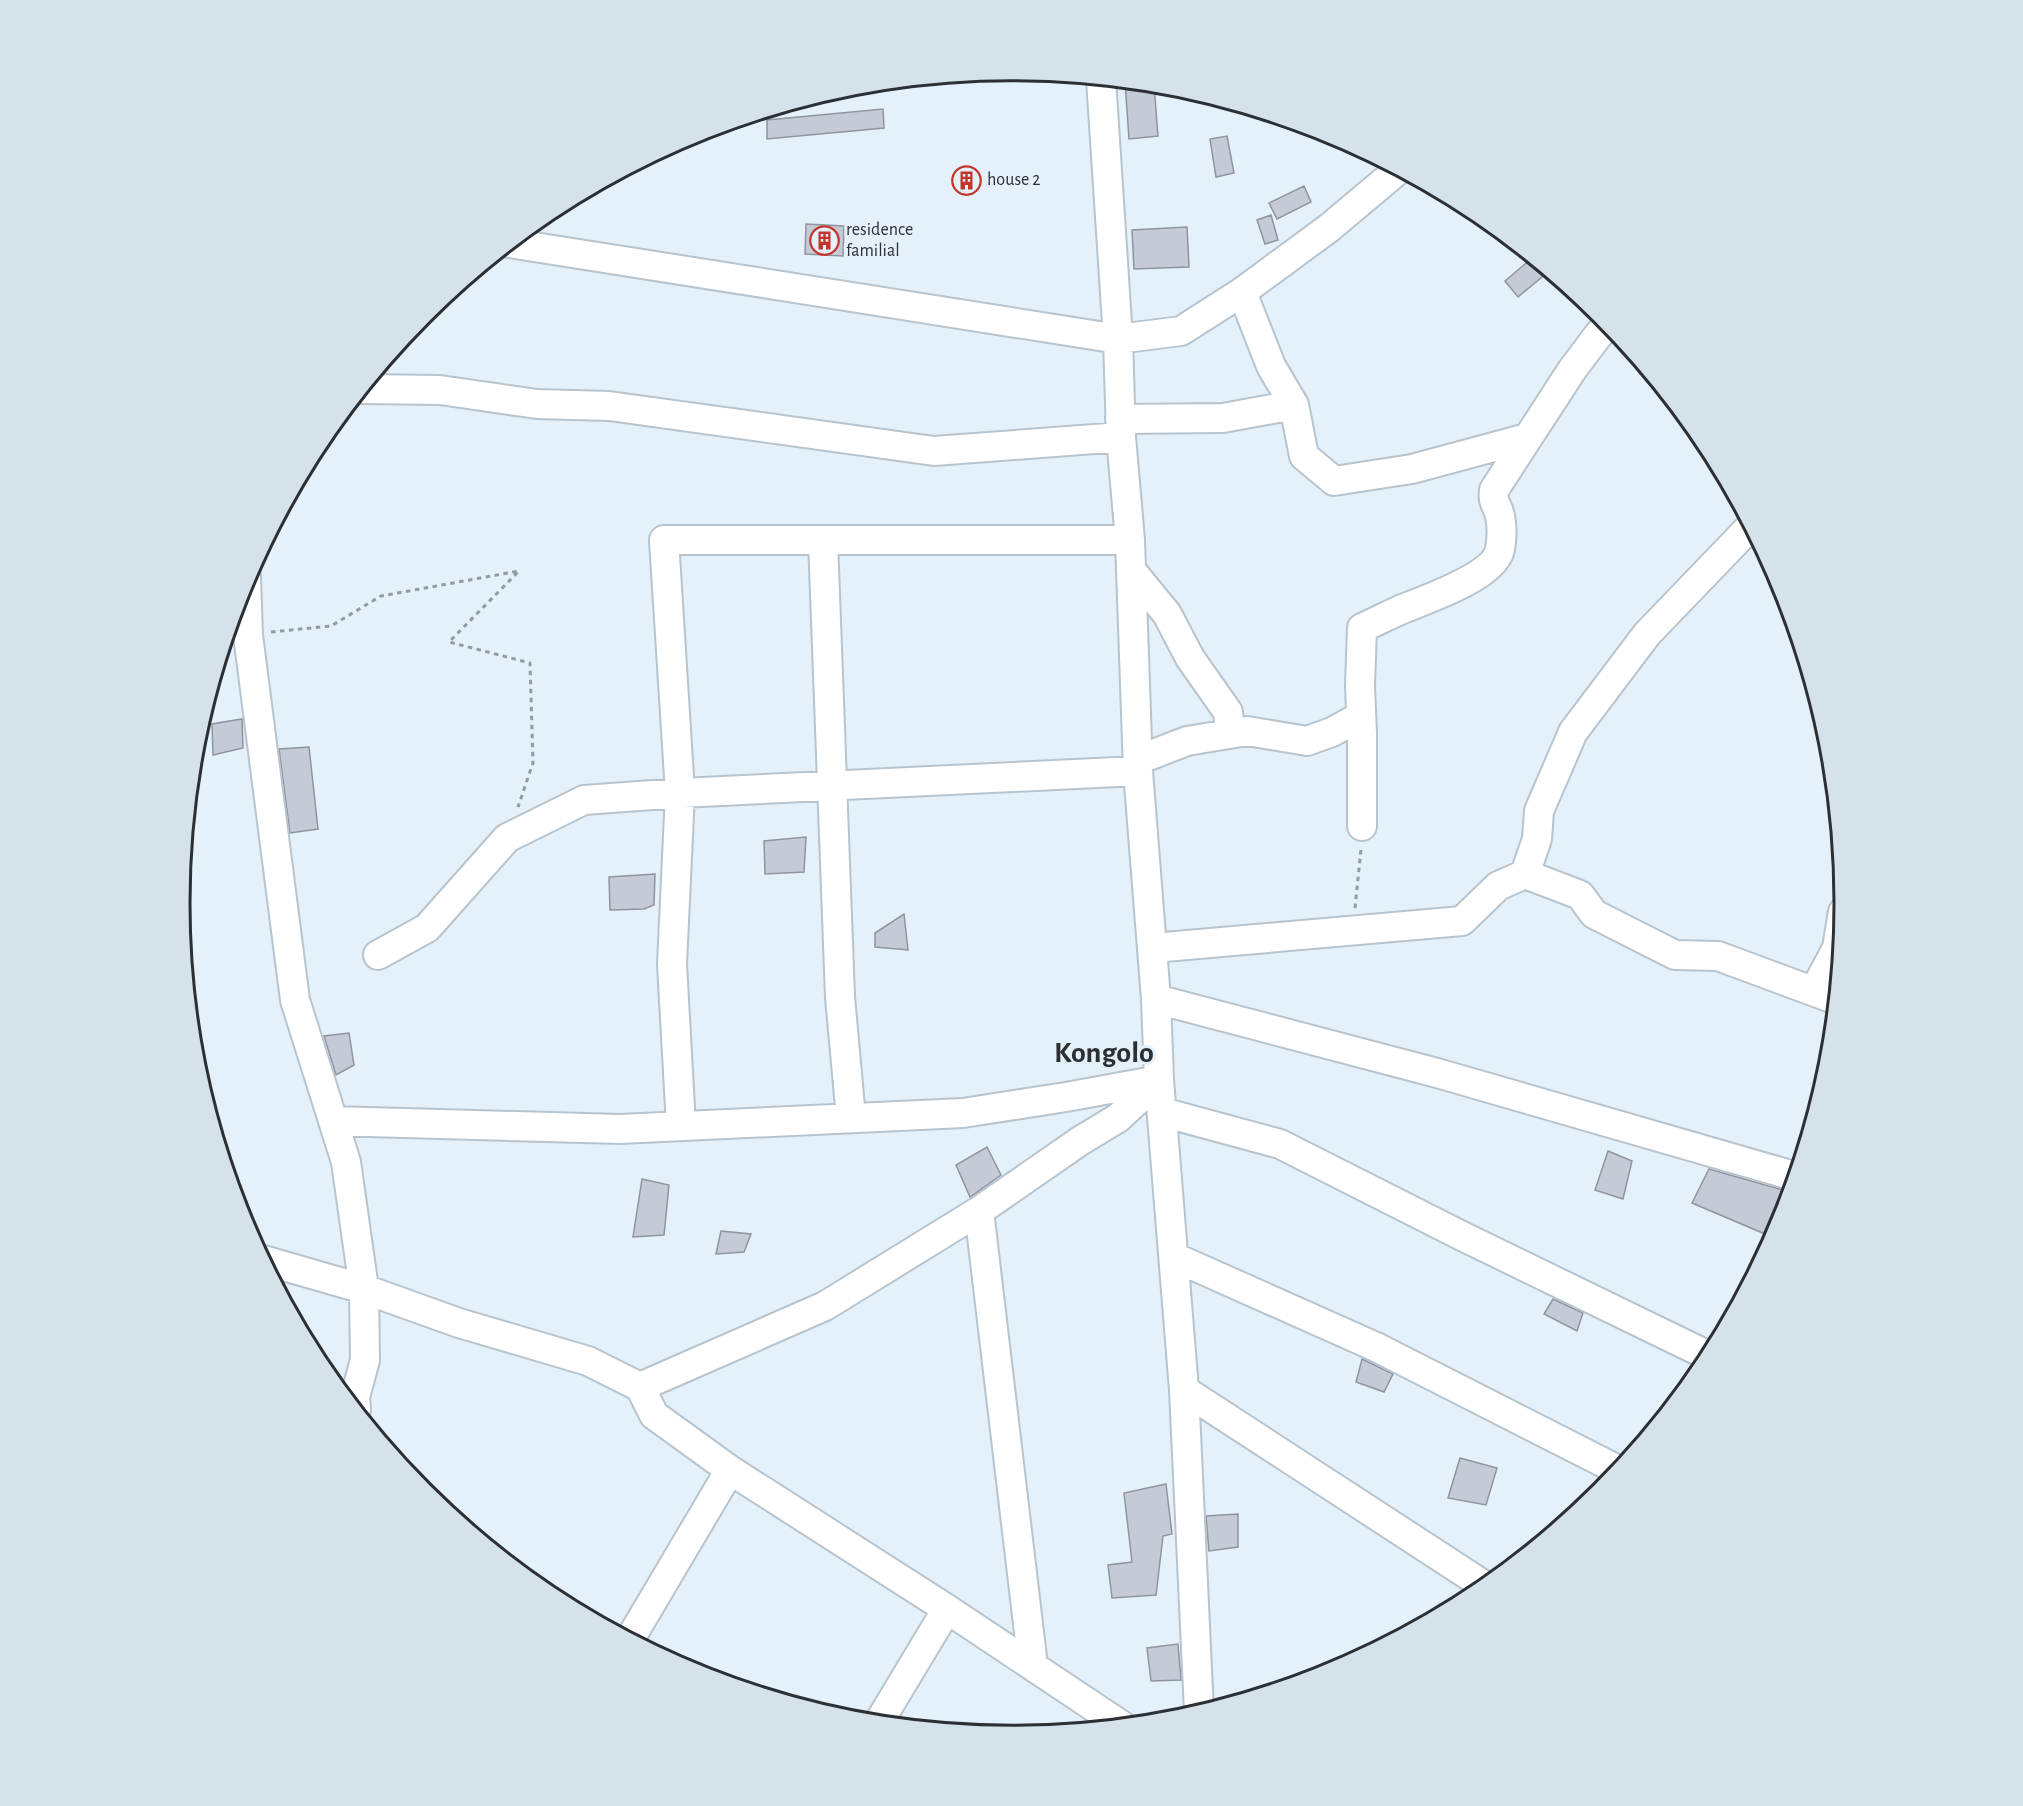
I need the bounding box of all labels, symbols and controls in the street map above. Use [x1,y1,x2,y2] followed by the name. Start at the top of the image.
[950,164,982,196] building icon: house 2
[987,171,1041,189] place label: house 2
[846,221,913,260] place label: residence familial
[809,224,841,256] building icon: residence familial
[1054,1038,1154,1068] district label: Kongolo

